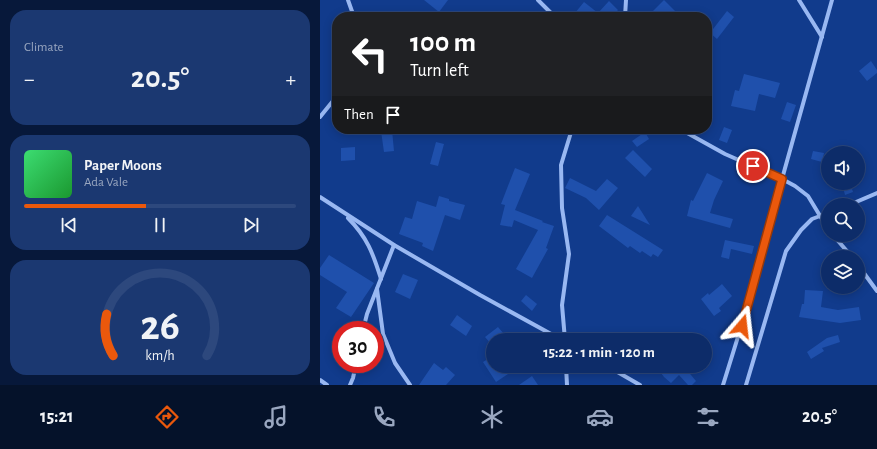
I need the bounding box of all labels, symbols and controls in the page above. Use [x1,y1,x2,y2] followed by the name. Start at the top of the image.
[344,28,396,80] icon: left
[410,29,476,57] text: 100 m
[24,41,63,54] text: Climate
[410,62,469,80] text: Turn left
[131,63,189,93] text: 20.5°
[24,68,35,90] text: −
[285,68,296,90] text: +
[382,104,404,126] icon: arrive
[344,107,374,122] text: Then
[821,146,865,294] map controls
[821,146,865,190] button: sound
[736,149,770,183] pin
[742,155,764,177] icon: arrive
[84,158,162,173] text: Paper Moons
[84,176,128,189] text: Ada Vale
[821,198,865,242] button: search
[58,214,80,236] icon: previous
[149,214,171,236] icon: pause
[240,214,262,236] icon: next
[821,250,865,294] button: layers
[140,305,180,346] text: 26
[721,305,763,347] position arrow
[332,321,384,373] speed limit sign: 30
[543,345,655,360] text: 15:22 · 1 min · 120 m
[145,348,175,362] text: km/h
[153,403,181,431] icon: directions
[262,403,290,431] icon: music
[370,403,398,431] icon: phone
[478,403,506,431] icon: climate
[586,403,614,431] icon: car
[694,403,722,431] icon: filters
[40,408,73,426] text: 15:21
[802,408,837,426] text: 20.5°

